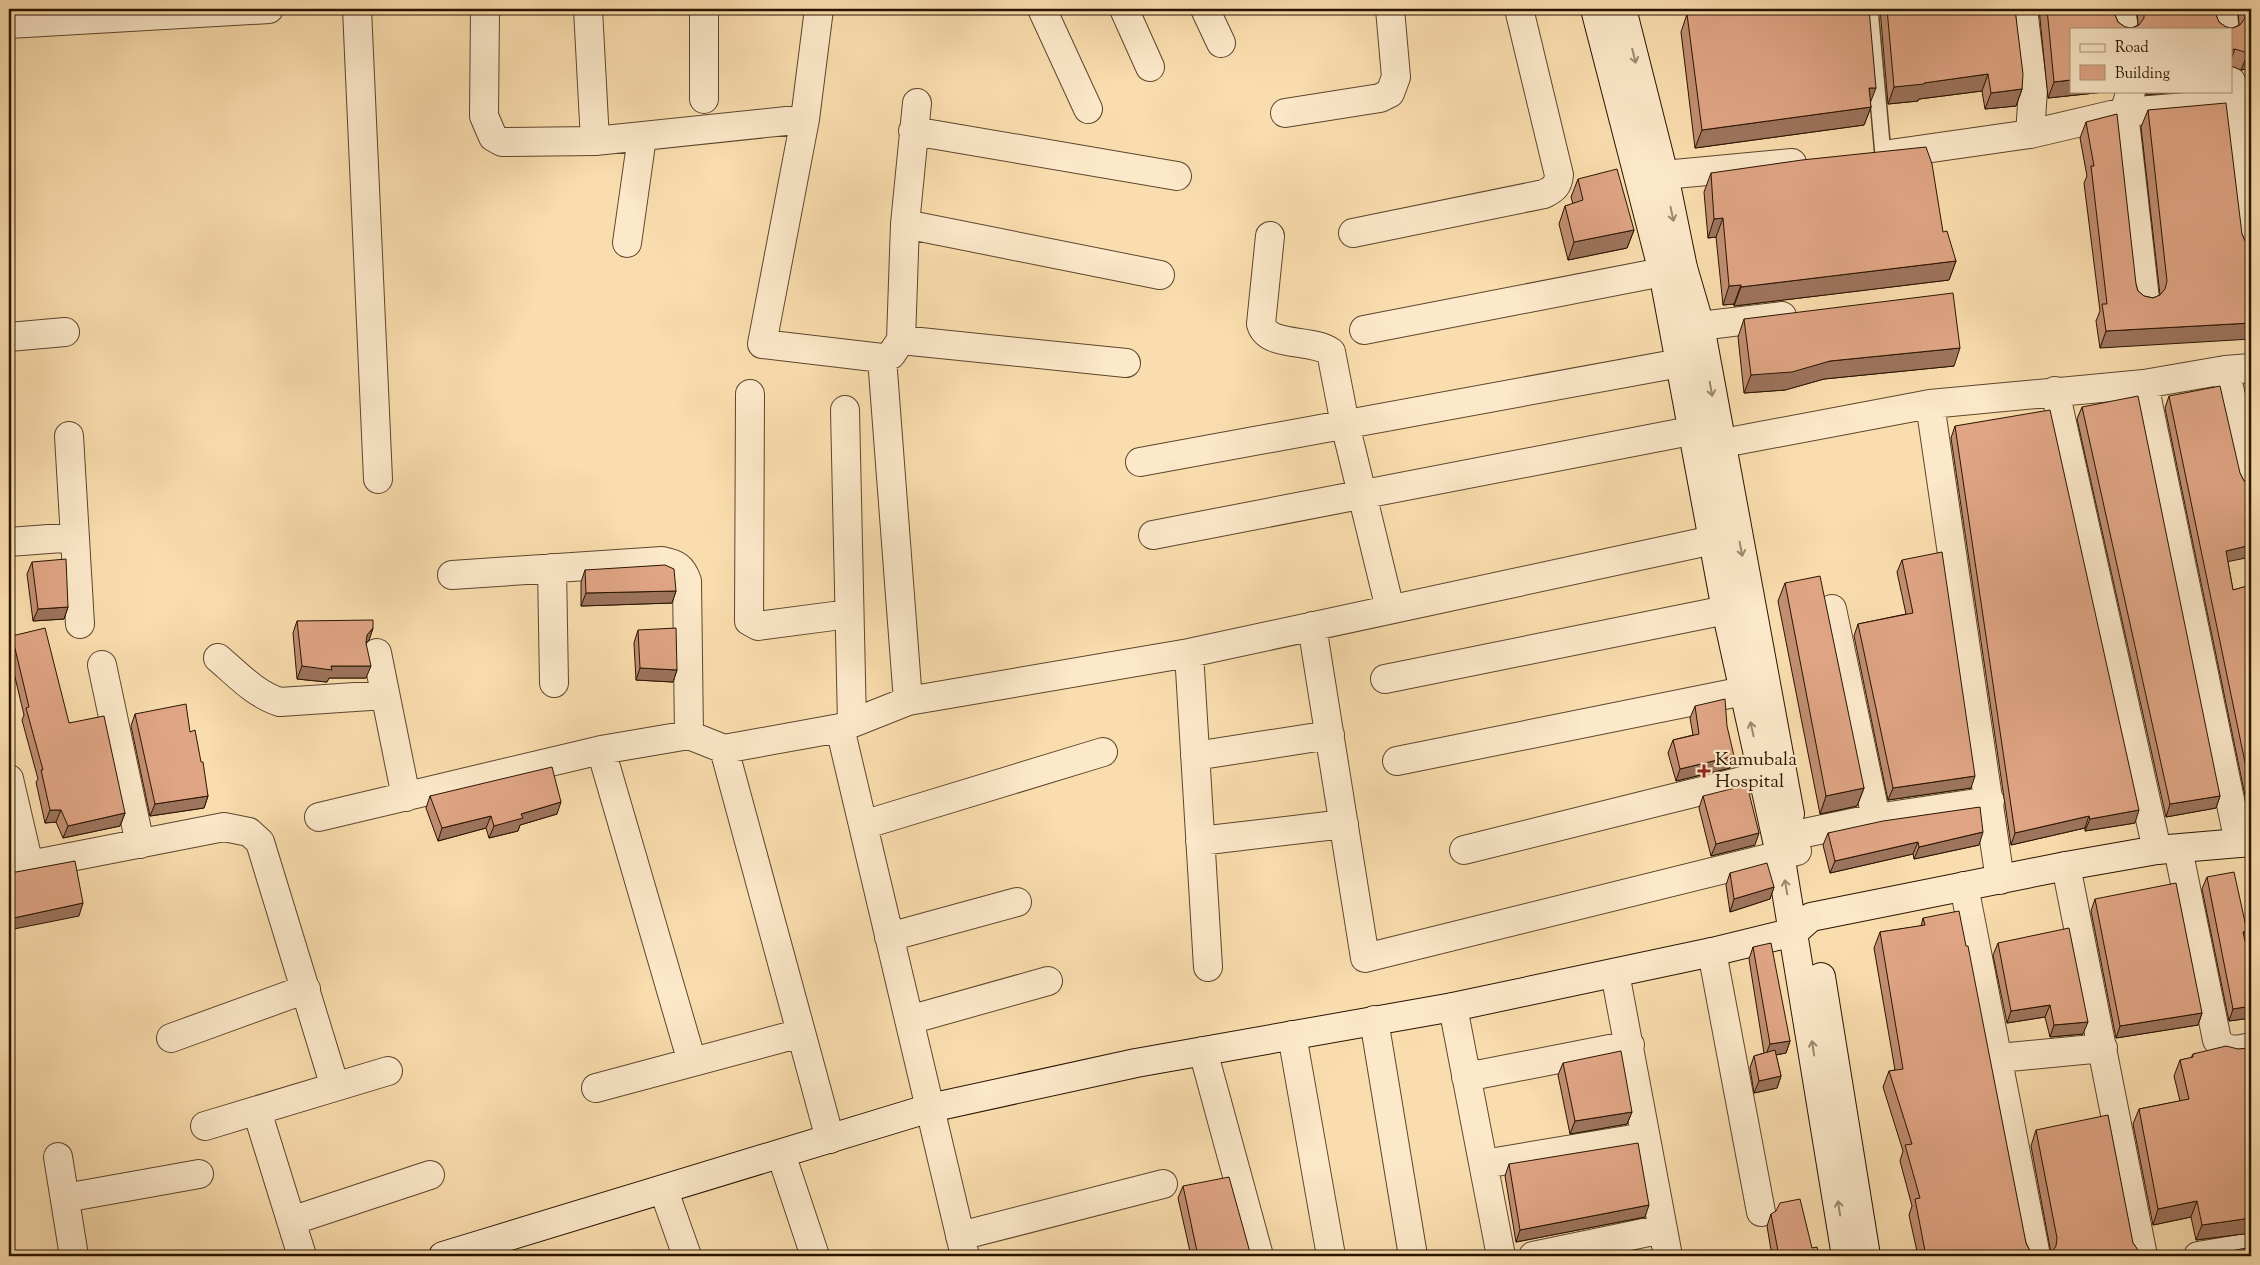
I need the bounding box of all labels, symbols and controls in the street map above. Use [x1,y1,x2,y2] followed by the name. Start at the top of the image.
[2070,28,2232,92] legend
[2115,38,2149,59] text: Road
[1630,48,1639,64] one-way arrow
[2115,64,2170,85] text: Building
[1668,206,1677,222] one-way arrow
[1707,381,1717,397] one-way arrow
[1737,541,1747,557] one-way arrow
[1747,721,1756,737] one-way arrow
[1715,747,1797,796] place label: Kamubala Hospital
[1697,764,1711,778] marker: Kamubala Hospital
[1781,880,1790,896] one-way arrow
[1807,1040,1817,1056] one-way arrow
[1833,1200,1843,1216] one-way arrow

